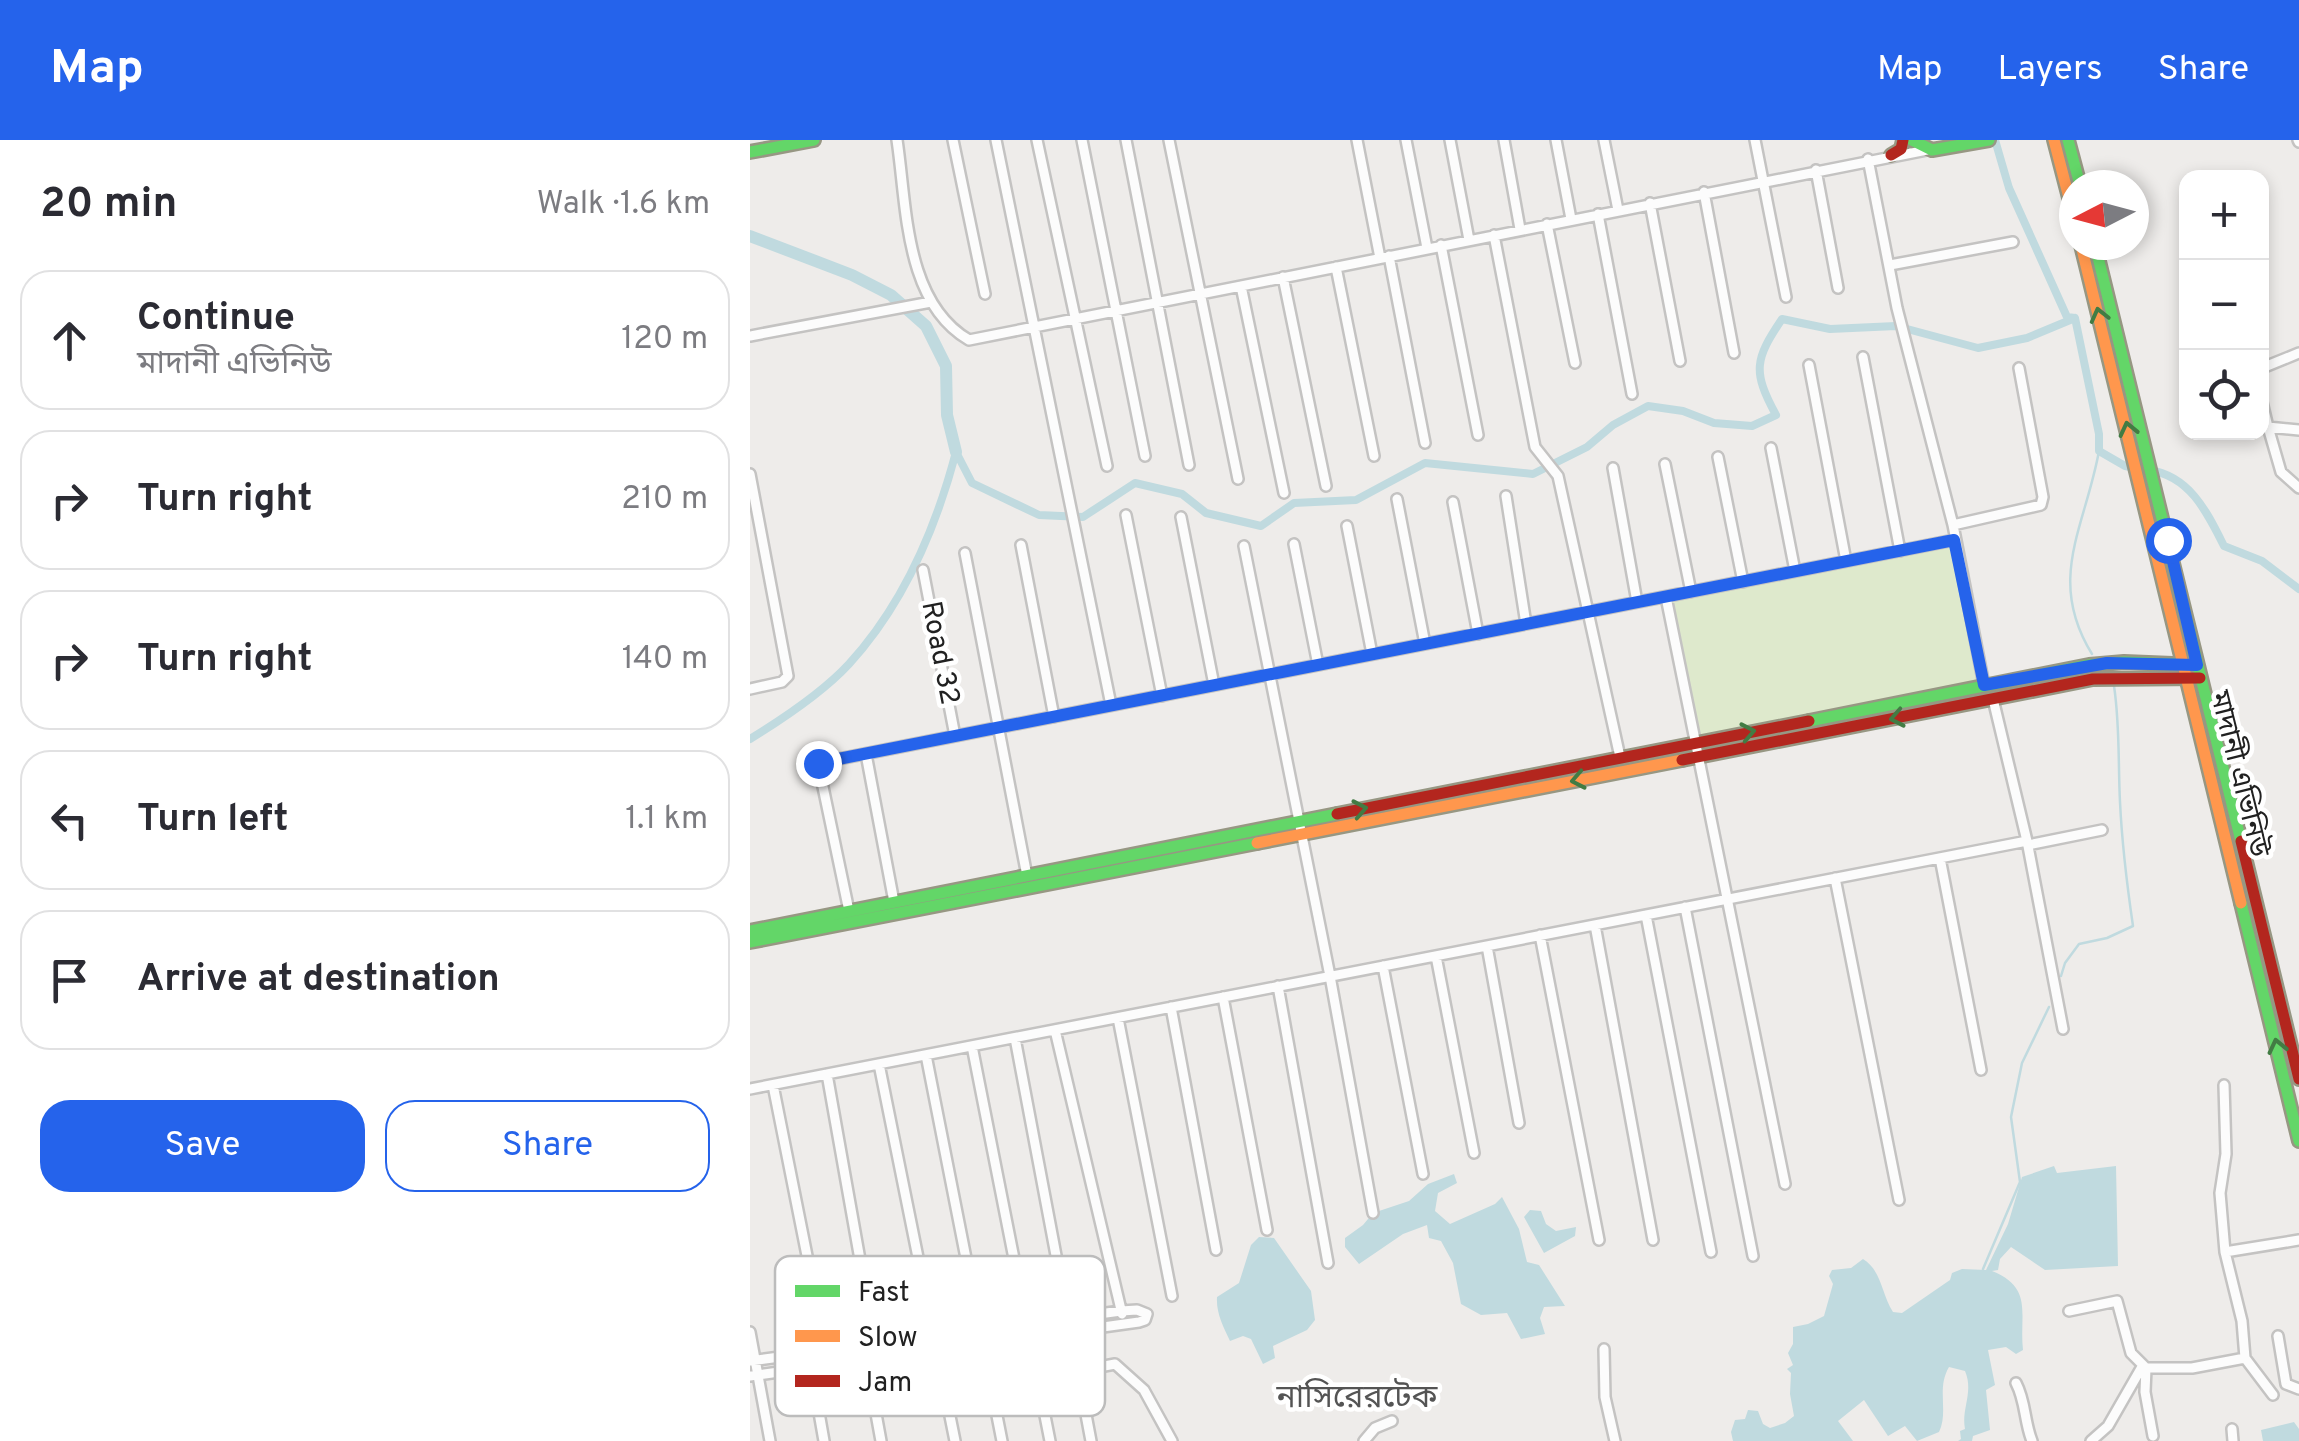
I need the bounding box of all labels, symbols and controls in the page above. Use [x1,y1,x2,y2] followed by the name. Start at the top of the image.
[50,40,144,100] text: Map
[1877,48,1943,92] text: Map
[1998,48,2103,92] text: Layers
[2158,48,2249,92] text: Share
[2059,170,2149,260] north arrow
[2179,170,2269,440] map controls
[2179,170,2269,260] button: +
[40,179,177,232] text: 20 min
[537,185,710,225] text: Walk · 1.6 km
[2179,260,2269,350] button: −
[137,295,295,344] text: Continue
[2090,307,2111,324] one-way arrow
[42,313,97,368] icon: ahead
[621,320,708,360] text: 120 m
[137,345,332,385] text: মাদানী এভিনিউ
[2179,350,2269,440] button: locate
[2119,421,2140,438] one-way arrow
[42,473,97,528] icon: right
[137,476,312,525] text: Turn right
[621,480,708,520] text: 210 m
[2146,518,2192,564] route start
[911,598,967,708] street label: Road 32
[42,633,97,688] icon: right
[137,636,312,685] text: Turn right
[622,640,708,680] text: 140 m
[2200,686,2277,862] street label: মাদানী এভিনিউ
[1889,706,1906,727] one-way arrow
[1739,722,1756,743] one-way arrow
[796,741,842,787] route end
[1570,769,1587,790] one-way arrow
[42,793,97,848] icon: left
[137,796,289,845] text: Turn left
[1352,799,1369,820] one-way arrow
[625,800,708,840] text: 1.1 km
[42,953,97,1008] icon: arrive
[137,956,500,1005] text: Arrive at destination
[2268,1038,2289,1055] one-way arrow
[40,1100,365,1192] button: Save
[385,1100,710,1192] button: Share
[775,1256,1105,1416] legend
[858,1276,910,1312] text: Fast
[858,1321,917,1357] text: Slow
[858,1366,912,1402] text: Jam
[1276,1378,1439,1419] district label: নাসিরেরটেক

